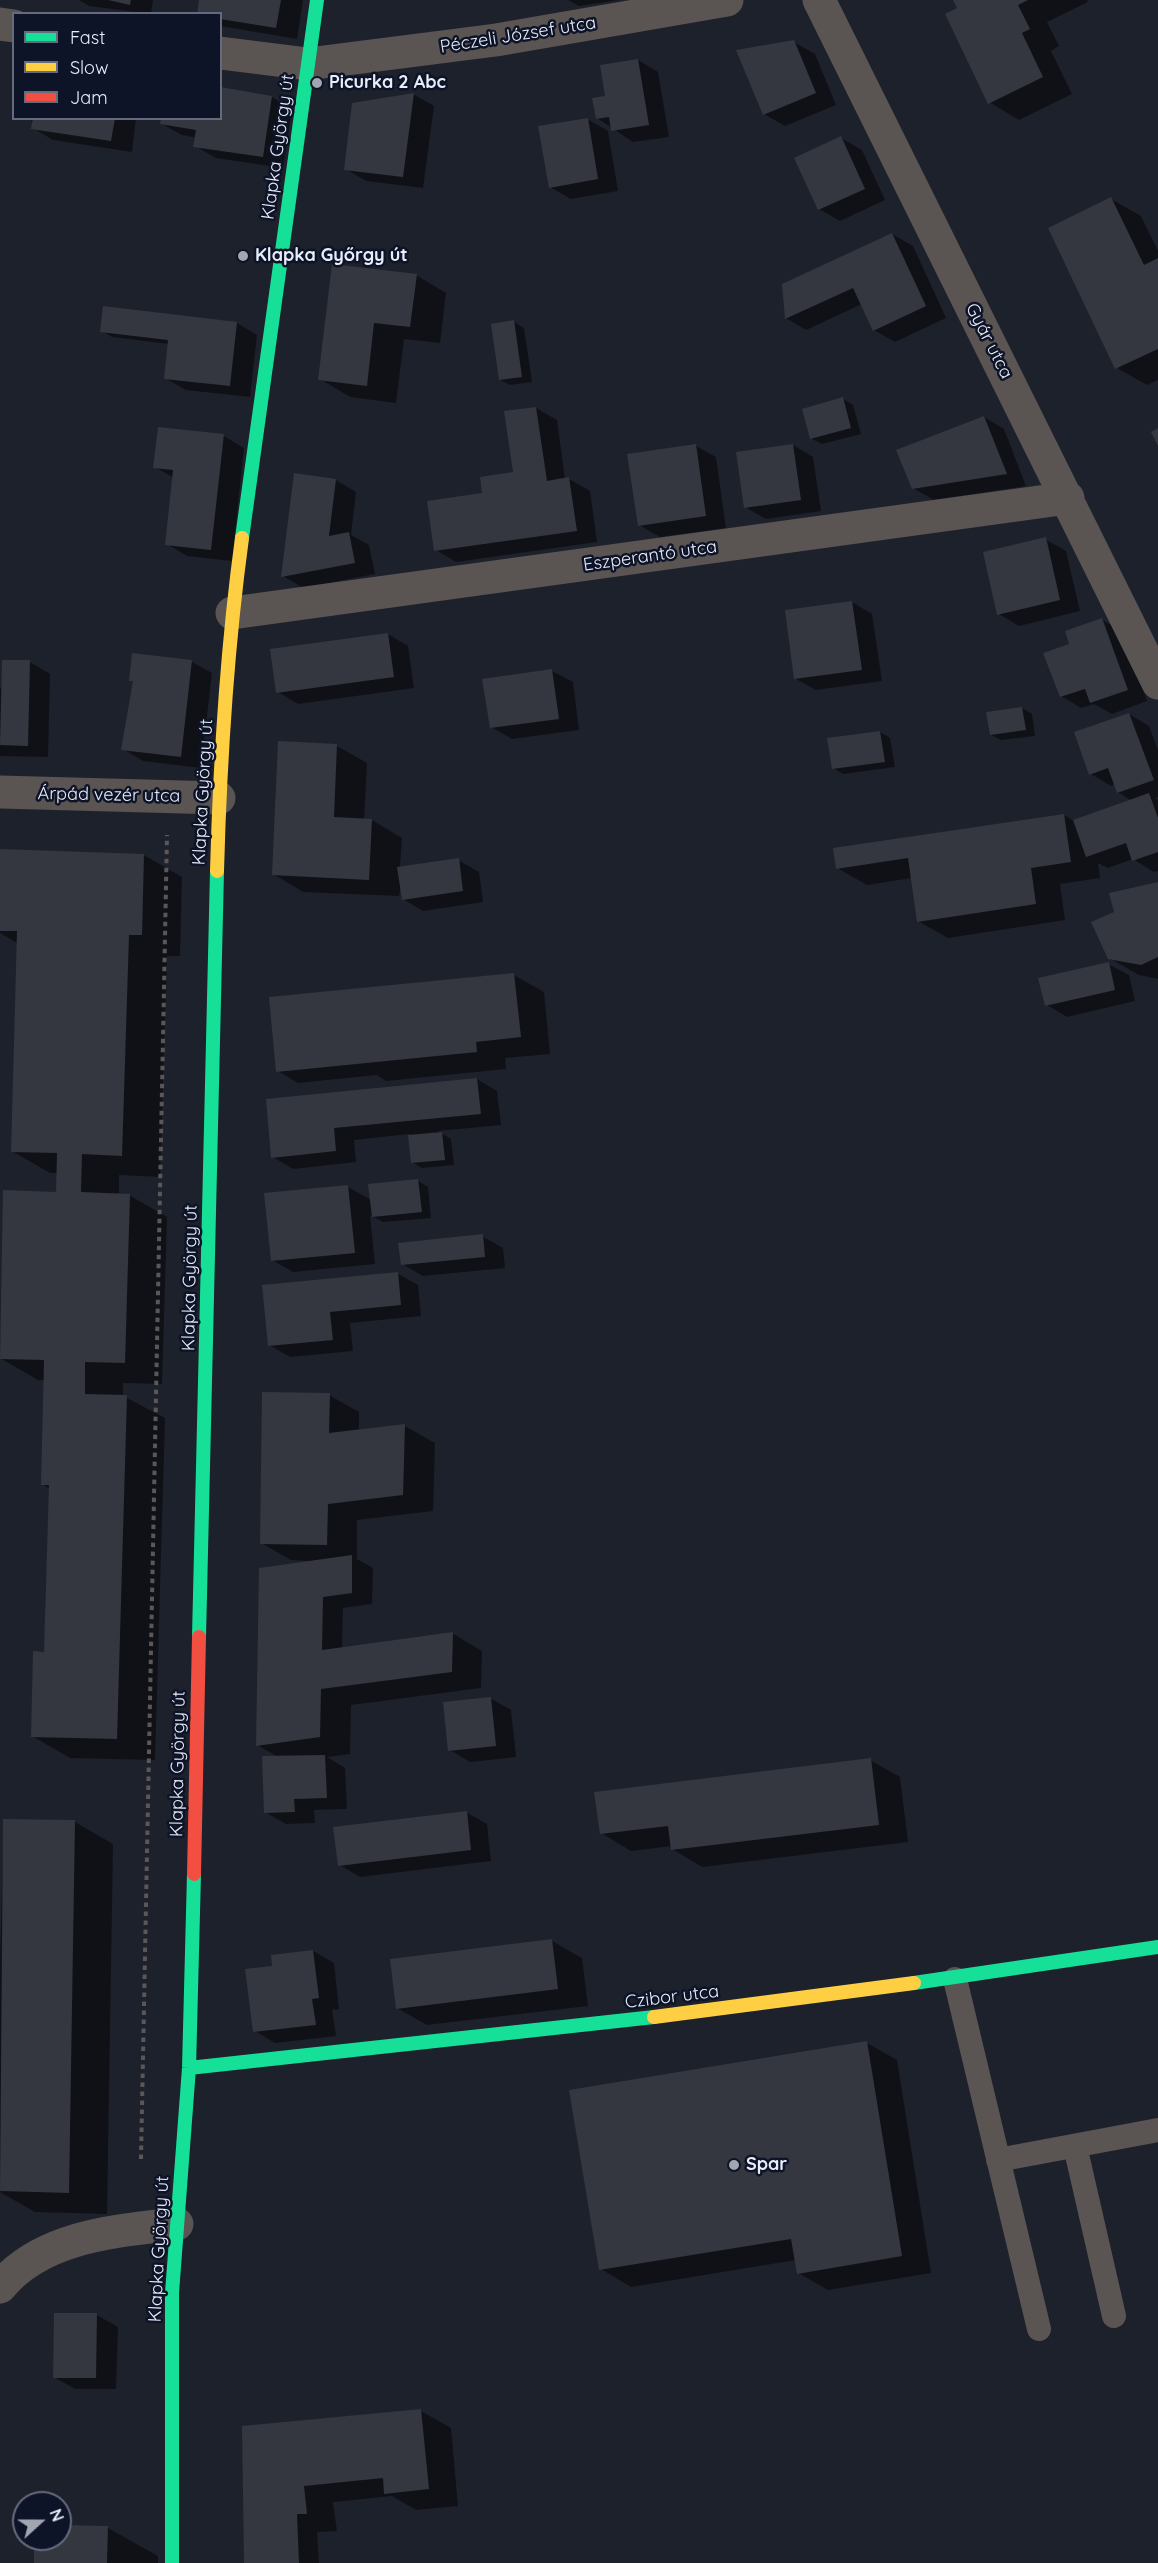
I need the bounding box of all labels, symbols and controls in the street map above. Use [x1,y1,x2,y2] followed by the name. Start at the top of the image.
[12,12,222,120] legend
[438,12,598,58] street label: Péczeli József utca
[70,26,105,49] text: Fast
[70,56,108,79] text: Slow
[329,72,446,94] place label: Picurka 2 Abc
[257,73,299,221] street label: Klapka György út
[310,76,324,90] marker: Picurka 2 Abc
[70,86,108,109] text: Jam
[255,245,408,267] place label: Klapka Győrgy út
[236,249,250,263] marker: Klapka Győrgy út
[961,300,1017,382] street label: Gyár utca
[582,536,718,576] street label: Eszperantó utca
[188,718,218,866] street label: Klapka György út
[37,783,181,807] street label: Árpád vezér utca
[178,1205,202,1351] street label: Klapka György út
[166,1691,190,1837] street label: Klapka György út
[624,1981,720,2013] street label: Czibor utca
[746,2154,787,2176] place label: Spar
[727,2158,741,2172] marker: Spar
[144,2175,174,2323] street label: Klapka György út
[12,2491,72,2551] north arrow
[45,2506,68,2524] text: N

